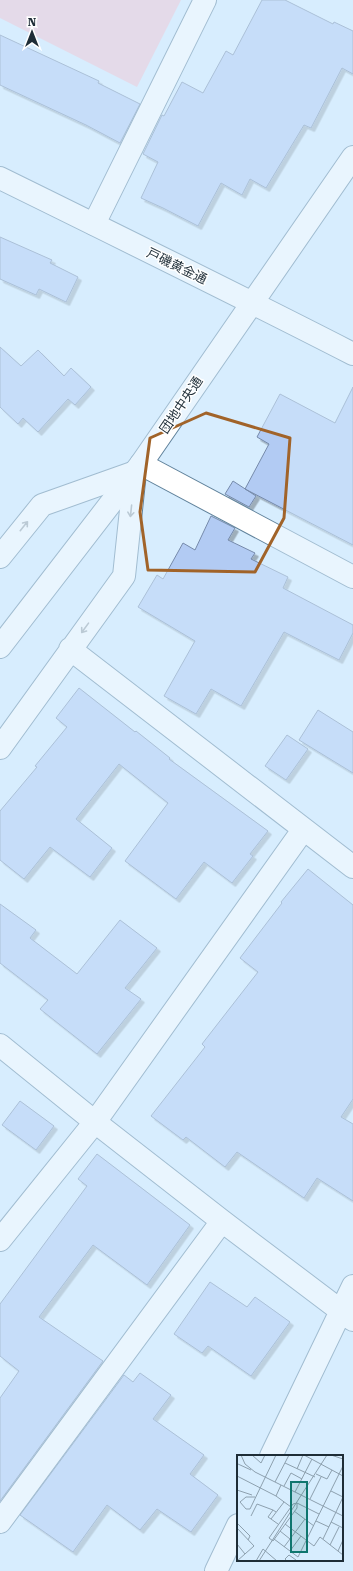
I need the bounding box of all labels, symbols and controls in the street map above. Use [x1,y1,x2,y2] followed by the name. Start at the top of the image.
[12,12,52,52] north arrow
[28,16,37,29] text: N
[144,245,210,287] street label: 戸磯黄金通
[157,374,205,436] street label: 団地中央通
[127,504,134,517] one-way arrow
[20,521,29,532] one-way arrow
[81,622,90,633] one-way arrow
[237,1455,343,1561] inset map

